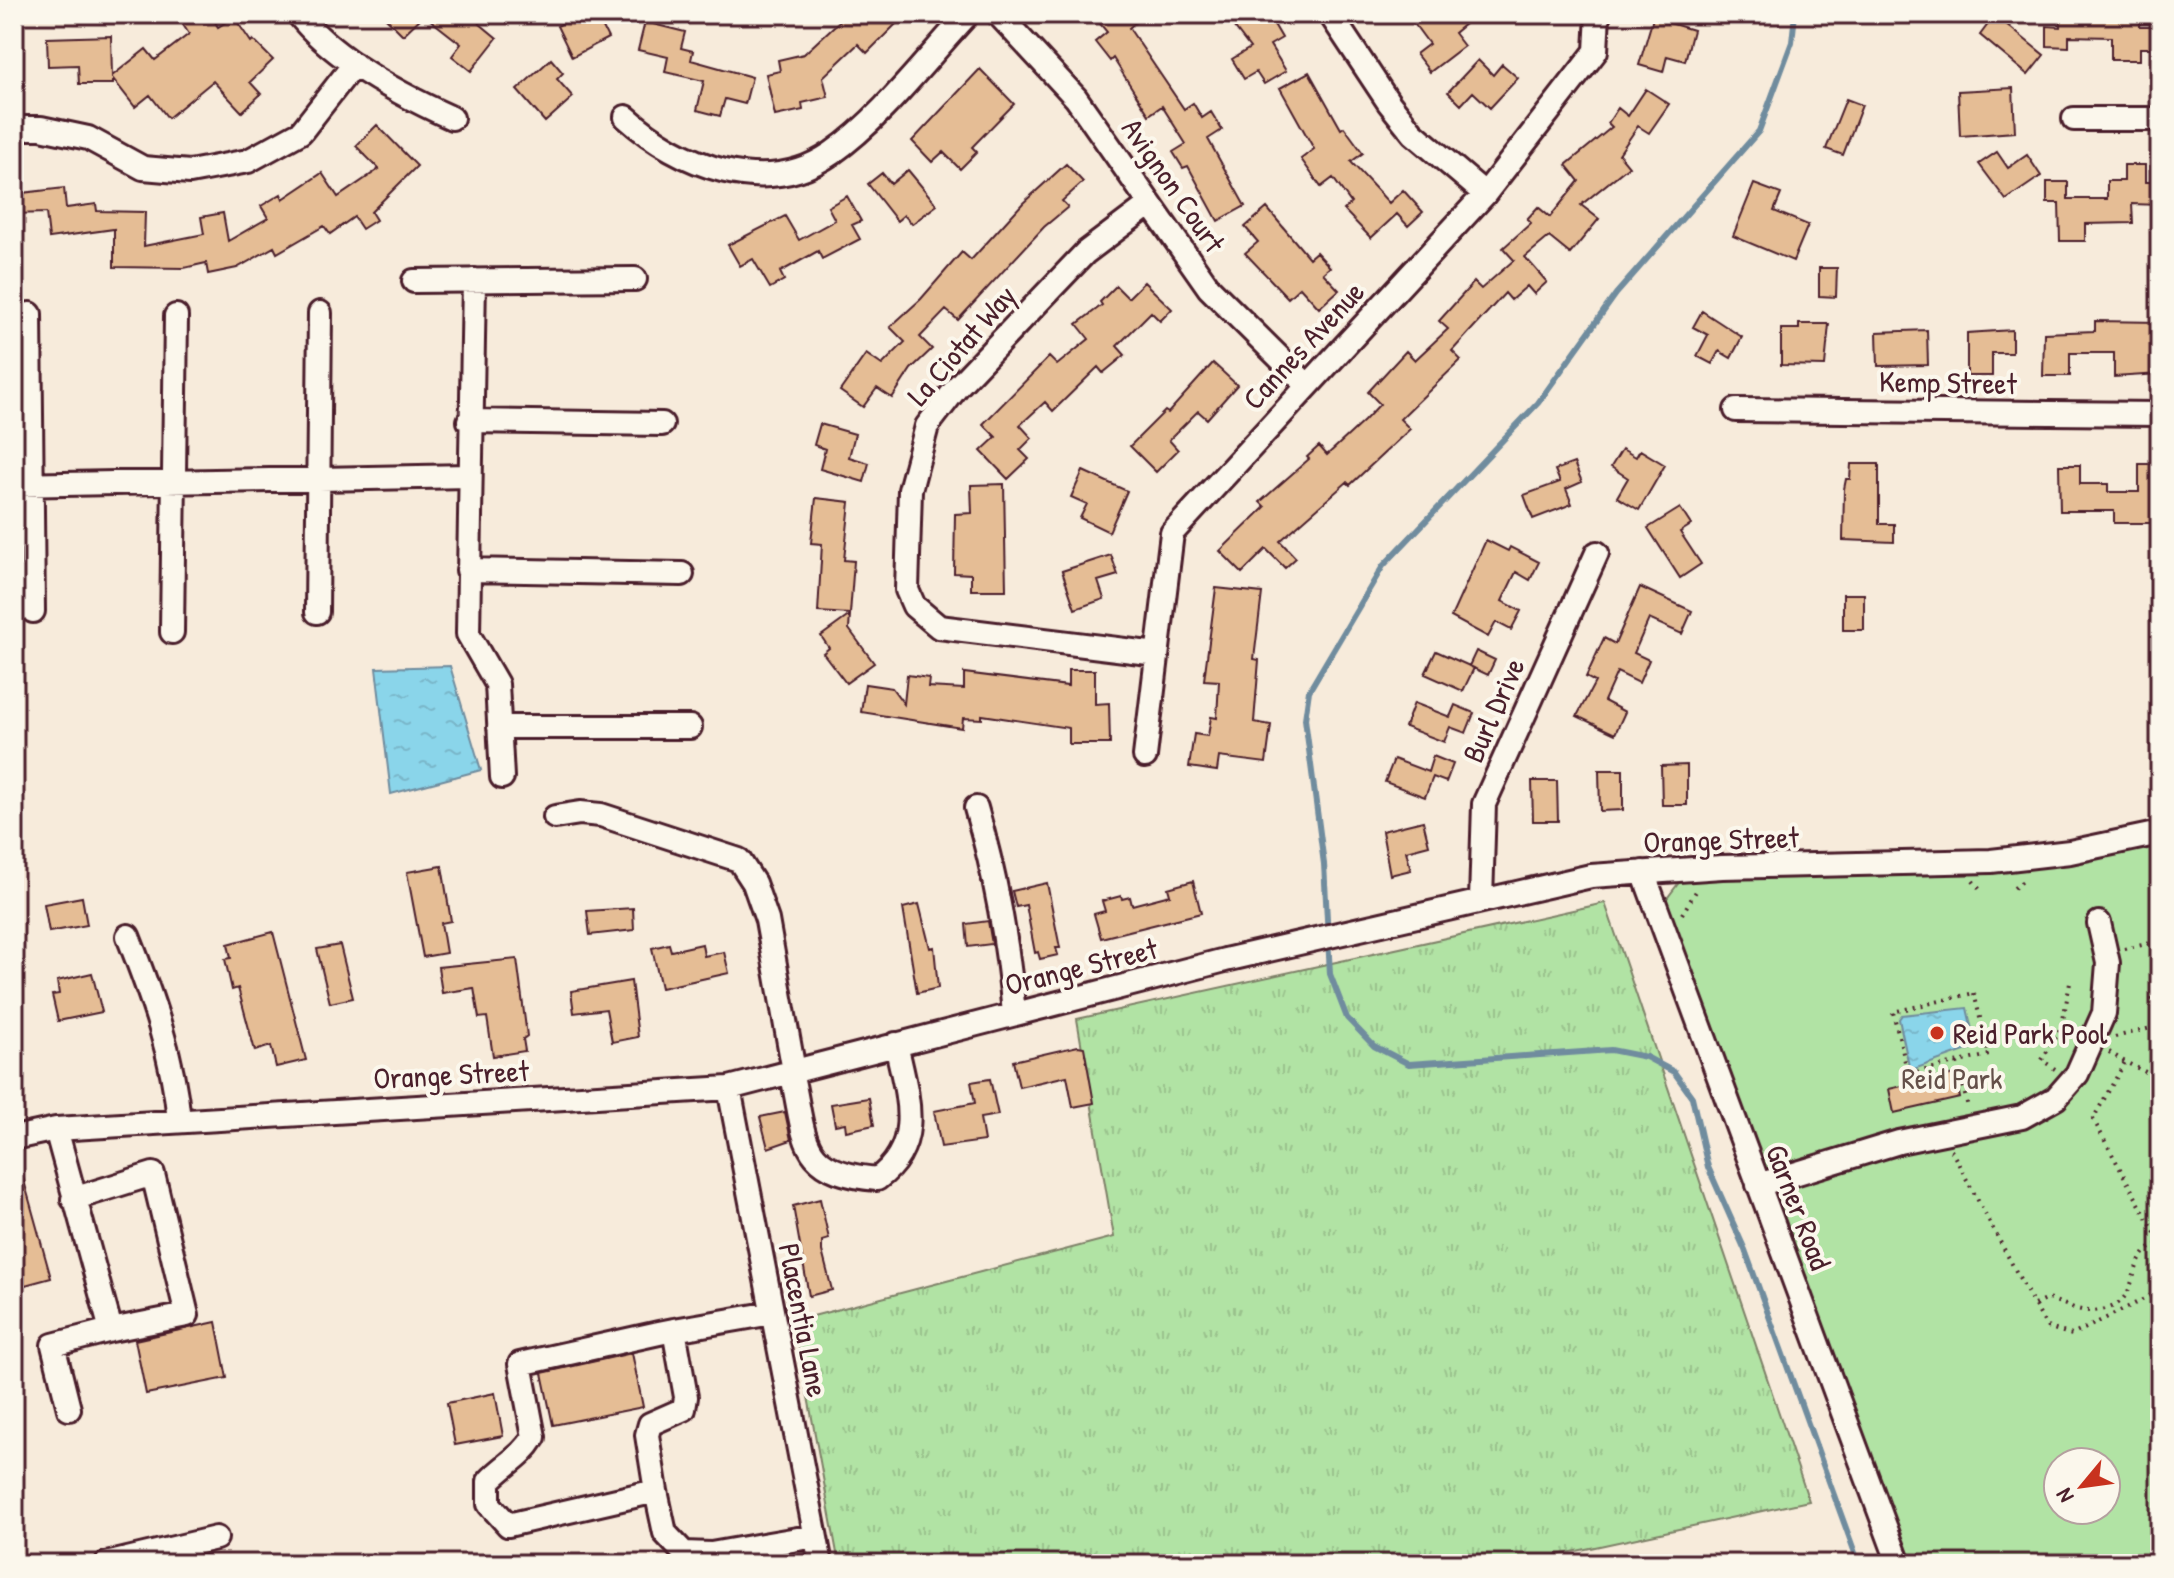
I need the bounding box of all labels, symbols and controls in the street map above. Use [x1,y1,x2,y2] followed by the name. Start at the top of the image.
[1113,110,1235,261] street label: Avignon Court
[1233,272,1373,418] street label: Cannes Avenue
[898,276,1024,414] street label: La Ciotat Way
[1879,361,2018,403] street label: Kemp Street
[1452,652,1534,768] street label: Burl Drive
[1643,816,1800,862] street label: Orange Street
[1001,928,1162,1004] street label: Orange Street
[1953,1013,2108,1053] place label: Reid Park Pool
[1928,1024,1946,1042] marker: Reid Park Pool
[372,1050,530,1098] street label: Orange Street
[1901,1058,2003,1098] park label: Reid Park
[1757,1139,1841,1276] street label: Garner Road
[770,1240,838,1400] street label: Placentia Lane
[2042,1446,2122,1526] north arrow
[2048,1483,2080,1508] text: N

